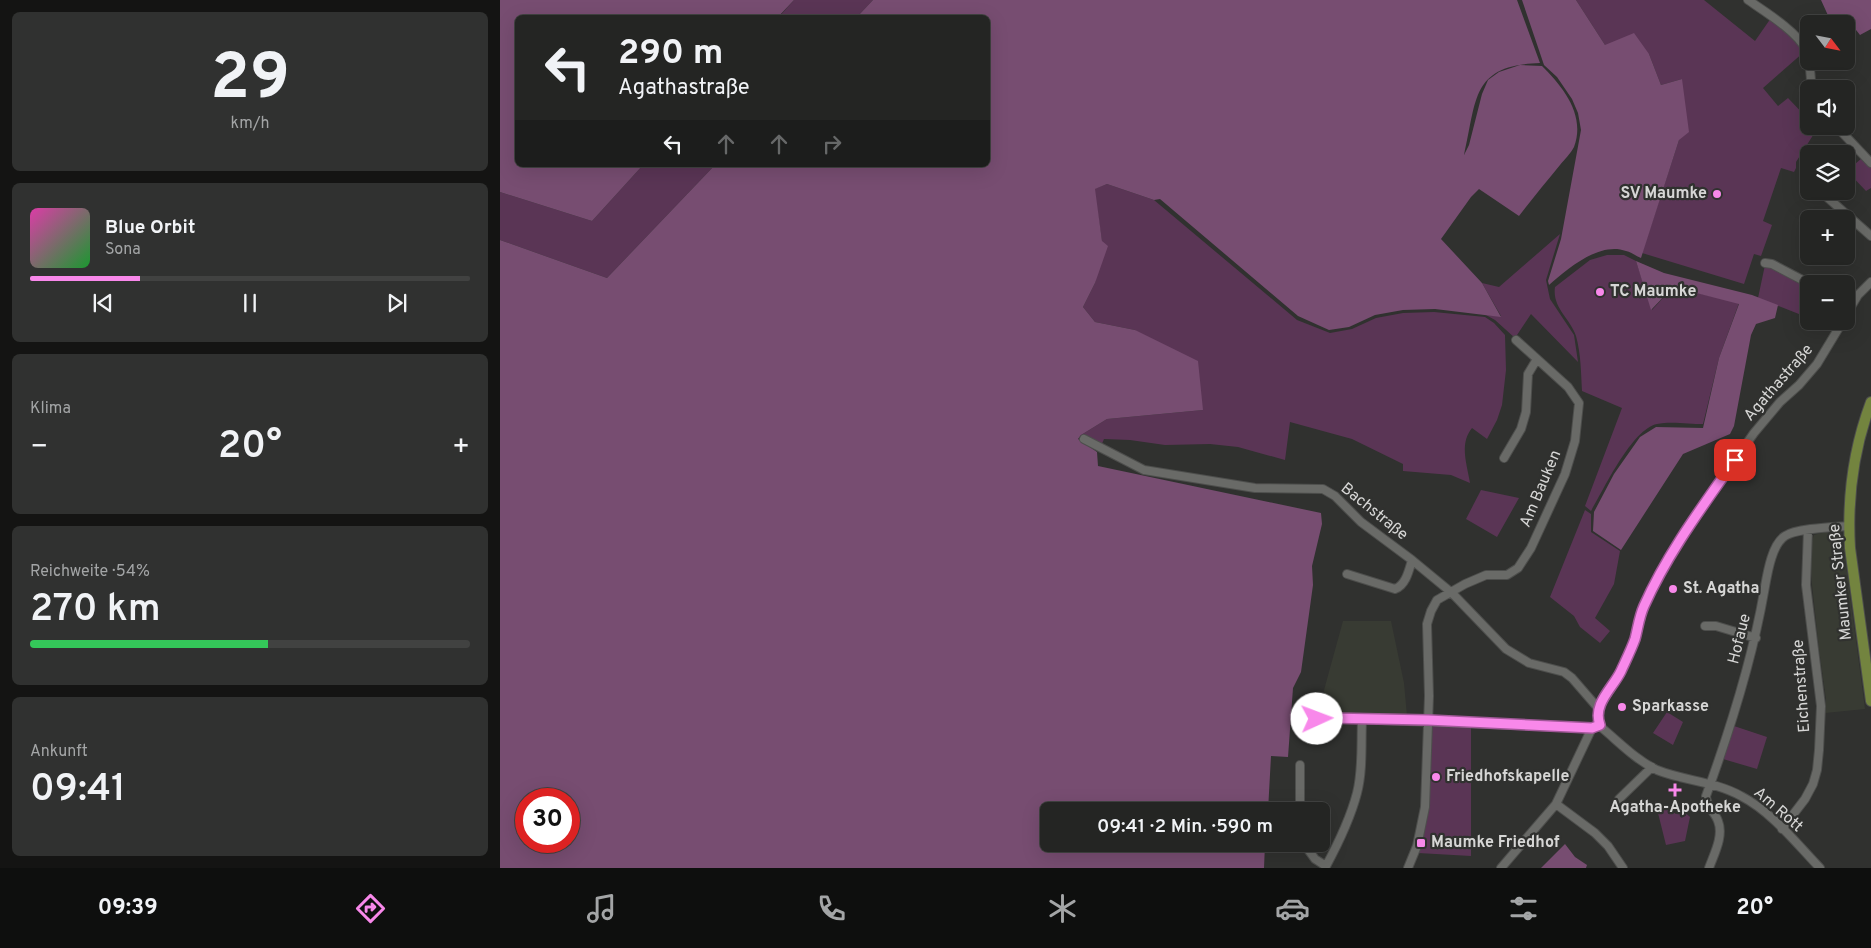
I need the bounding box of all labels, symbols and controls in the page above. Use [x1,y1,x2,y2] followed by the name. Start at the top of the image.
[1800,15,1855,70] north arrow
[1800,15,1855,330] map controls
[618,32,723,76] text: 290 m
[535,35,600,100] icon: left
[210,40,290,122] text: 29
[618,75,750,102] text: Agathastraße
[1800,80,1855,135] button: sound
[231,114,269,134] text: km/h
[659,130,687,158] icon: left
[712,130,740,158] icon: ahead
[765,130,793,158] icon: ahead
[818,130,846,158] icon: right
[1800,145,1855,200] button: layers
[1621,184,1707,204] place label: SV Maumke
[1711,188,1723,200] marker: SV Maumke
[1800,210,1855,265] button: +
[105,216,195,240] text: Blue Orbit
[105,240,141,260] text: Sona
[1800,275,1855,330] button: −
[1610,282,1696,302] place label: TC Maumke
[1594,286,1606,298] marker: TC Maumke
[89,289,117,317] icon: previous
[236,289,264,317] icon: pause
[383,289,411,317] icon: next
[1740,340,1818,426] street label: Agathastraße
[30,399,71,419] text: Klima
[218,423,282,472] text: 20°
[30,430,48,466] text: −
[452,430,470,466] text: +
[1714,439,1756,481] pin
[1721,446,1749,474] icon: arrive
[1516,447,1566,531] street label: Am Bauken
[1336,479,1412,545] street label: Bachstraße
[1825,523,1857,641] street label: Maumker Straße
[30,562,150,582] text: Reichweite · 54%
[1683,579,1759,599] place label: St. Agatha
[1667,583,1679,595] marker: St. Agatha
[30,586,161,635] text: 270 km
[1724,612,1756,666] street label: Hofaue
[1789,639,1815,733] street label: Eichenstraße
[1290,692,1342,744] position arrow
[1632,697,1709,717] place label: Sparkasse
[1616,701,1628,713] marker: Sparkasse
[30,742,88,762] text: Ankunft
[30,766,126,815] text: 09:41
[1446,767,1570,787] place label: Friedhofskapelle
[1430,771,1442,783] marker: Friedhofskapelle
[1749,783,1807,837] street label: Am Rott
[1669,784,1681,796] marker: Agatha-Apotheke
[515,788,580,853] speed limit sign: 30
[1609,798,1741,818] place label: Agatha-Apotheke
[1097,815,1273,839] text: 09:41 · 2 Min. · 590 m
[1431,833,1560,853] place label: Maumke Friedhof
[1415,837,1427,849] marker: Maumke Friedhof
[353,891,388,926] icon: directions
[584,891,619,926] icon: music
[814,891,849,926] icon: phone
[1045,891,1080,926] icon: climate
[1275,891,1310,926] icon: car
[1506,891,1541,926] icon: filters
[98,895,158,922] text: 09:39
[1736,895,1773,922] text: 20°

